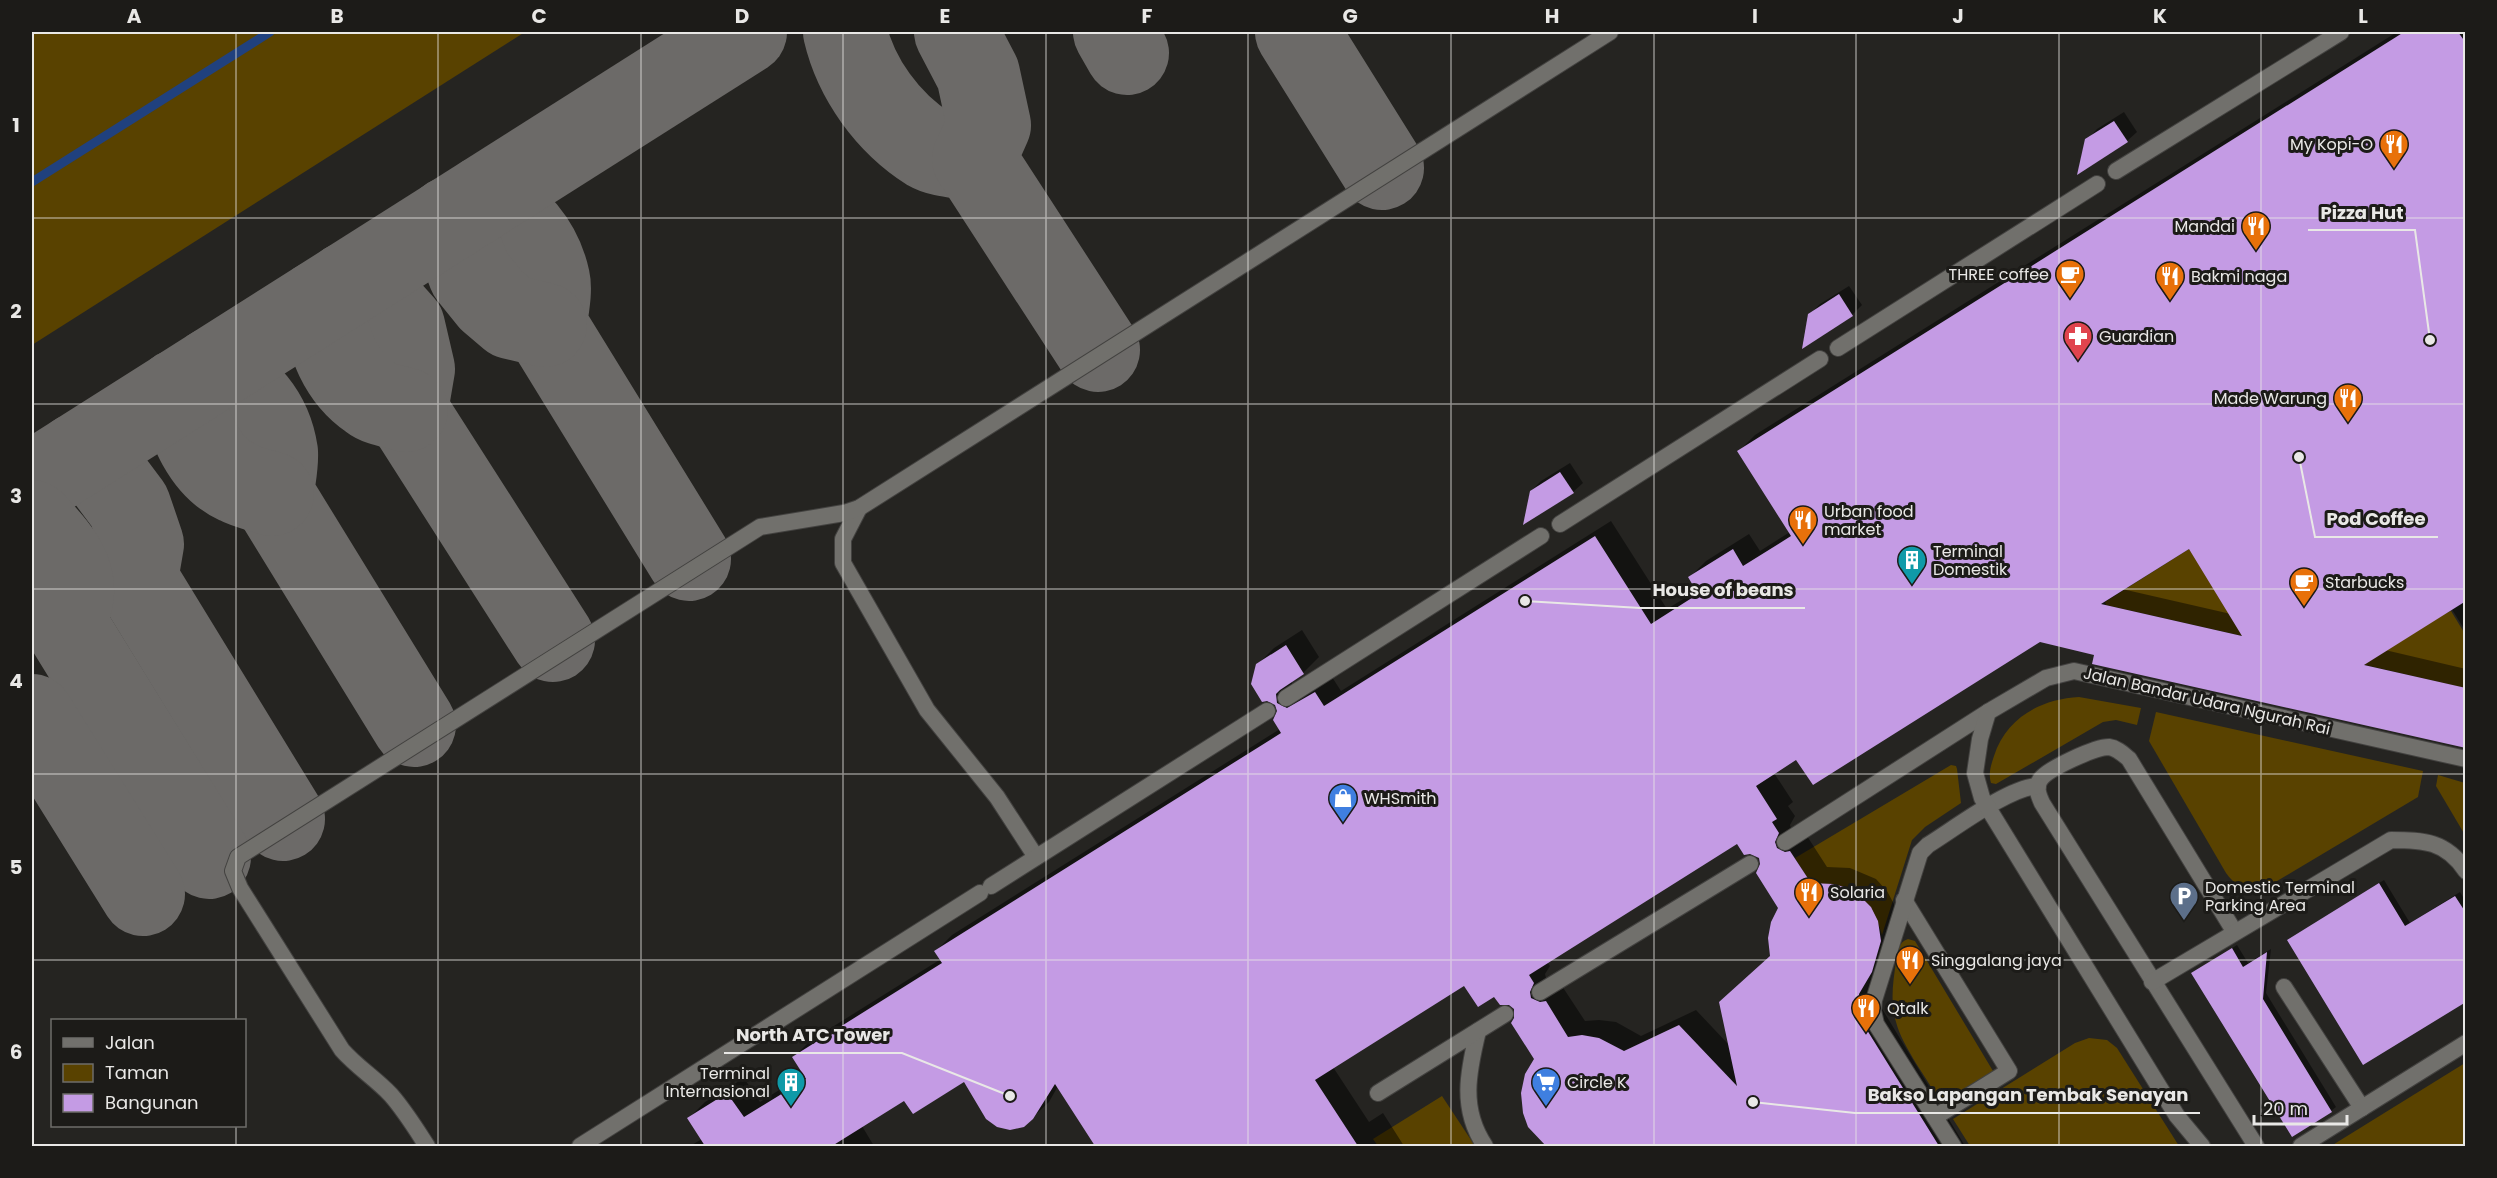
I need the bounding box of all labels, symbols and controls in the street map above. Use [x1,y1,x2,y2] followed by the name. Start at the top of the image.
[127,2,142,30] text: A
[330,2,344,30] text: B
[531,2,547,30] text: C
[735,2,749,30] text: D
[940,2,950,30] text: E
[1142,2,1153,30] text: F
[1342,2,1358,30] text: G
[1545,2,1559,30] text: H
[1752,2,1758,30] text: I
[1952,2,1964,30] text: J
[2153,2,2167,30] text: K
[2358,2,2368,30] text: L
[12,111,20,139] text: 1
[2378,128,2410,170] restaurant icon: My Kopi-O
[2290,133,2373,156] place label: My Kopi-O
[2308,194,2415,230] callout: Pizza Hut
[2320,200,2404,225] text: Pizza Hut
[2240,210,2272,252] restaurant icon: Mandai
[2175,215,2235,238] place label: Mandai
[2054,258,2086,300] cafe icon: THREE coffee
[2154,260,2186,302] restaurant icon: Bakmi naga
[1949,263,2049,286] place label: THREE coffee
[2191,265,2287,288] place label: Bakmi naga
[10,297,22,325] text: 2
[2062,320,2094,362] pharmacy icon: Guardian
[2099,325,2174,348] place label: Guardian
[2332,382,2364,424] restaurant icon: Made Warung
[2214,387,2327,410] place label: Made Warung
[10,482,22,510] text: 3
[1824,500,1913,541] place label: Urban food market
[2315,501,2438,537] callout: Pod Coffee
[1787,504,1819,546] restaurant icon: Urban food market
[2326,506,2426,531] text: Pod Coffee
[1933,540,2008,581] place label: Terminal Domestik
[1896,544,1928,586] building icon: Terminal Domestik
[2288,566,2320,608] cafe icon: Starbucks
[2325,571,2404,594] place label: Starbucks
[1640,572,1805,608] callout: House of beans
[1652,577,1794,602] text: House of beans
[2081,661,2333,741] street label: Jalan Bandar Udara Ngurah Rai
[9,667,23,695] text: 4
[1327,782,1359,824] shop icon: WHSmith
[1364,787,1437,810] place label: WHSmith
[10,853,23,881] text: 5
[1793,876,1825,918] restaurant icon: Solaria
[2205,876,2355,917] place label: Domestic Terminal Parking Area
[2168,880,2200,922] parking icon: Domestic Terminal Parking Area
[1830,881,1885,904] place label: Solaria
[1894,944,1926,986] restaurant icon: Singgalang jaya
[1931,949,2062,972] place label: Singgalang jaya
[1850,992,1882,1034] restaurant icon: Qtalk
[1887,997,1929,1020] place label: Qtalk
[724,1017,902,1053] callout: North ATC Tower
[51,1019,246,1127] legend
[736,1022,890,1047] text: North ATC Tower
[105,1030,155,1055] text: Jalan
[10,1038,22,1066] text: 6
[105,1060,169,1085] text: Taman
[666,1062,770,1103] place label: Terminal Internasional
[775,1066,807,1108] building icon: Terminal Internasional
[1530,1066,1562,1108] supermarket icon: Circle K
[1567,1071,1627,1094] place label: Circle K
[1855,1077,2200,1113] callout: Bakso Lapangan Tembak Senayan
[1868,1082,2188,1107] text: Bakso Lapangan Tembak Senayan
[2254,1088,2347,1126] scale bar
[105,1090,199,1115] text: Bangunan
[2263,1096,2308,1121] text: 20 m

